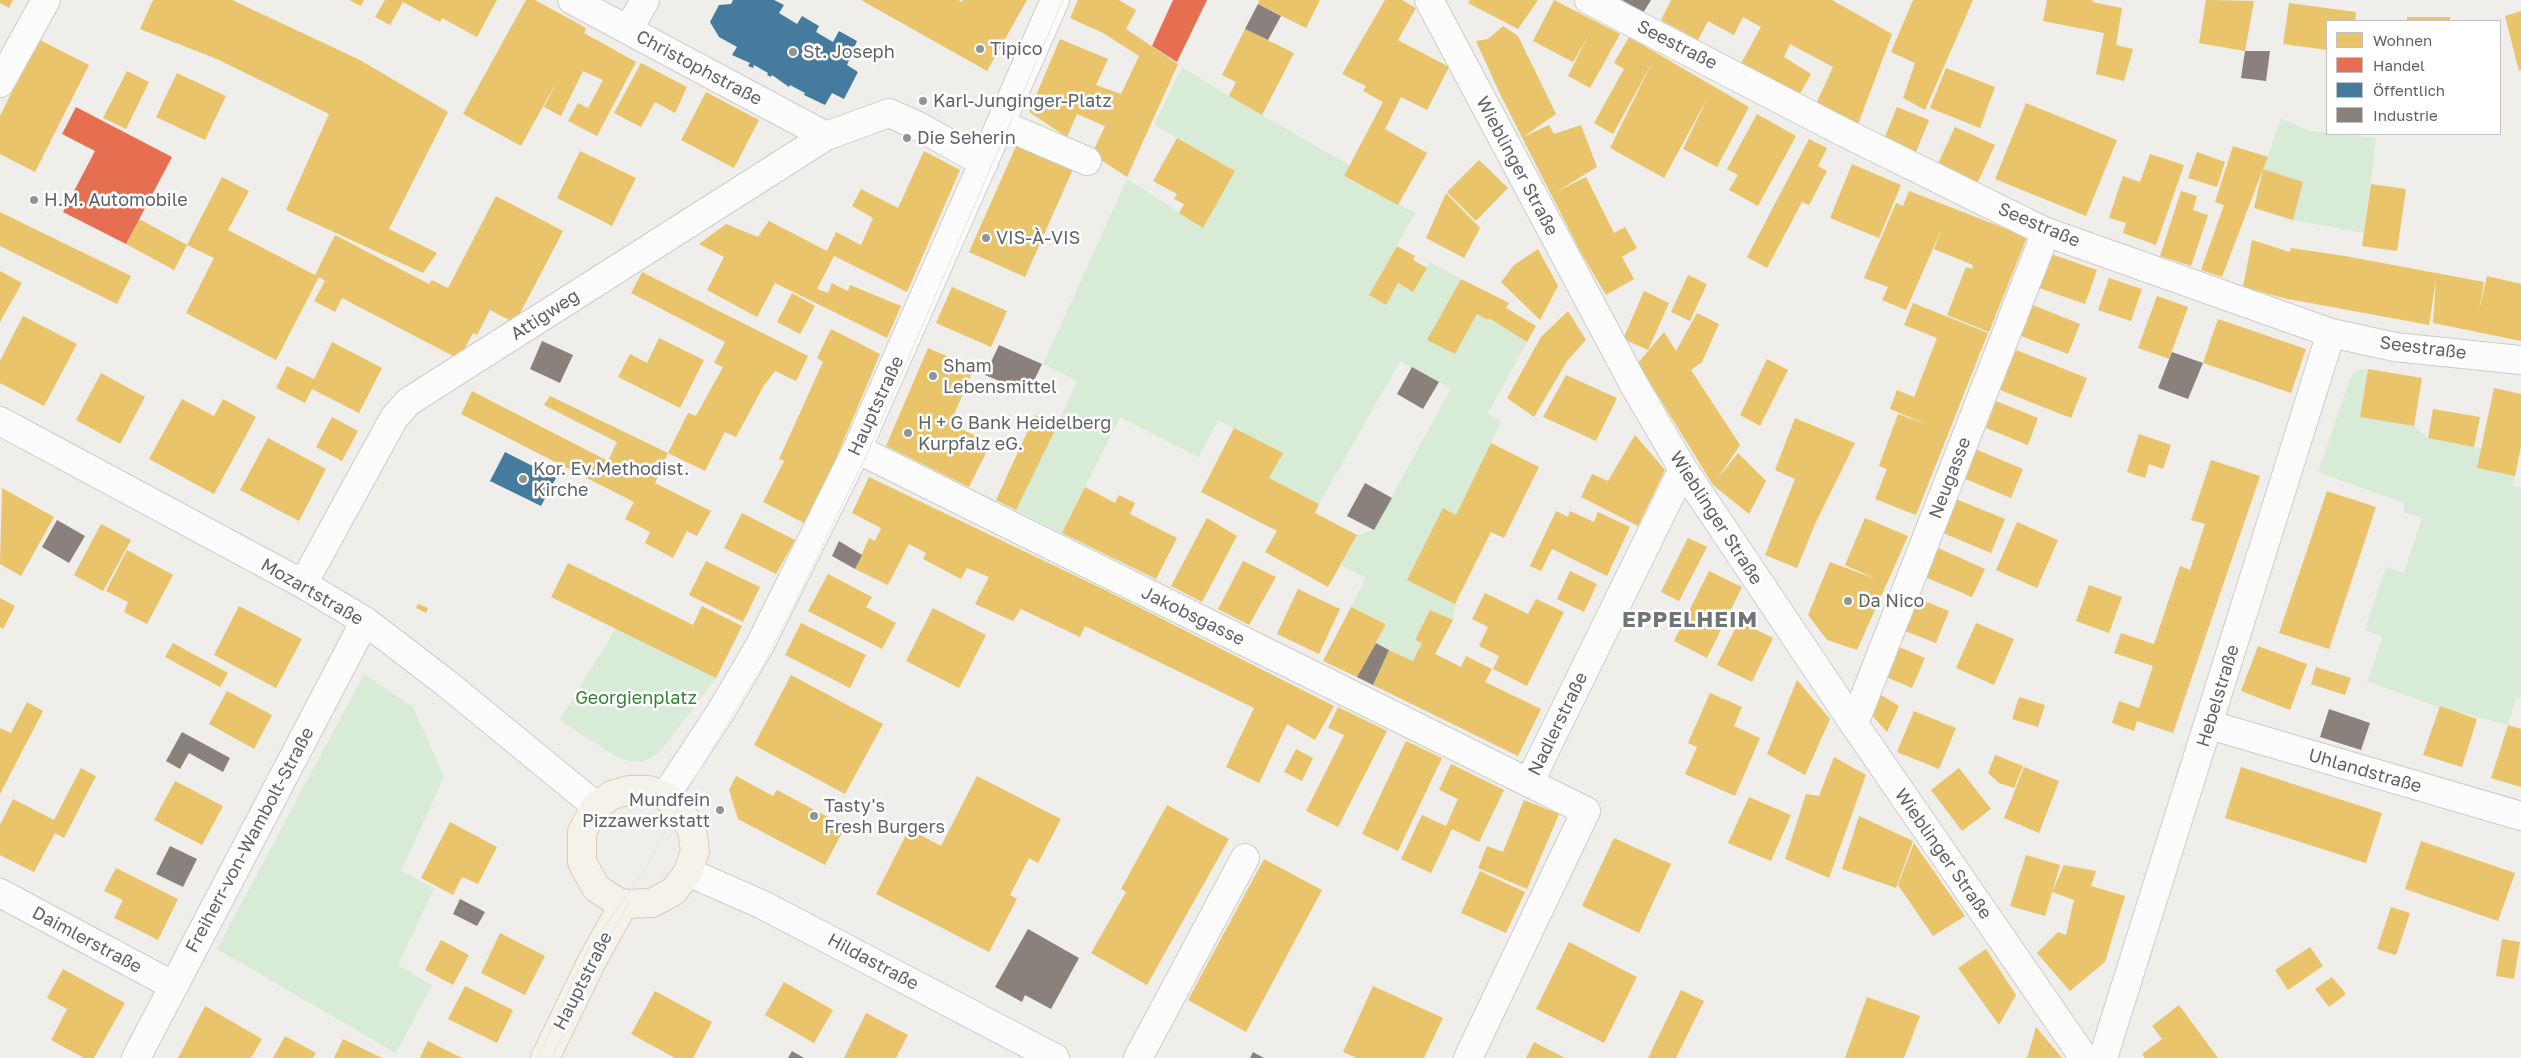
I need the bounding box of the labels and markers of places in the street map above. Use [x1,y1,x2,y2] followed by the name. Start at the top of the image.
[990,38,1042,60] place label: Tipico
[803,41,895,63] place label: St. Joseph
[974,43,986,55] marker: Tipico
[787,46,799,58] marker: St. Joseph
[933,90,1112,112] place label: Karl-Junginger-Platz
[917,95,929,107] marker: Karl-Junginger-Platz
[917,127,1016,149] place label: Die Seherin
[901,132,913,144] marker: Die Seherin
[44,189,188,211] place label: H.M. Automobile
[28,194,40,206] marker: H.M. Automobile
[996,227,1080,249] place label: VIS-À-VIS
[980,232,992,244] marker: VIS-À-VIS
[943,355,1057,398] place label: Sham Lebensmittel
[927,370,939,382] marker: Sham Lebensmittel
[918,412,1111,454] place label: H + G Bank Heidelberg Kurpfalz eG.
[902,427,914,439] marker: H + G Bank Heidelberg Kurpfalz eG.
[533,458,689,500] place label: Kor. Ev.Methodist. Kirche
[517,473,529,485] marker: Kor. Ev.Methodist. Kirche
[1858,590,1924,612] place label: Da Nico
[1842,595,1854,607] marker: Da Nico
[582,789,710,832] place label: Mundfein Pizzawerkstatt
[824,795,945,838] place label: Tasty's Fresh Burgers
[714,804,726,816] marker: Mundfein Pizzawerkstatt
[808,810,820,822] marker: Tasty's Fresh Burgers

